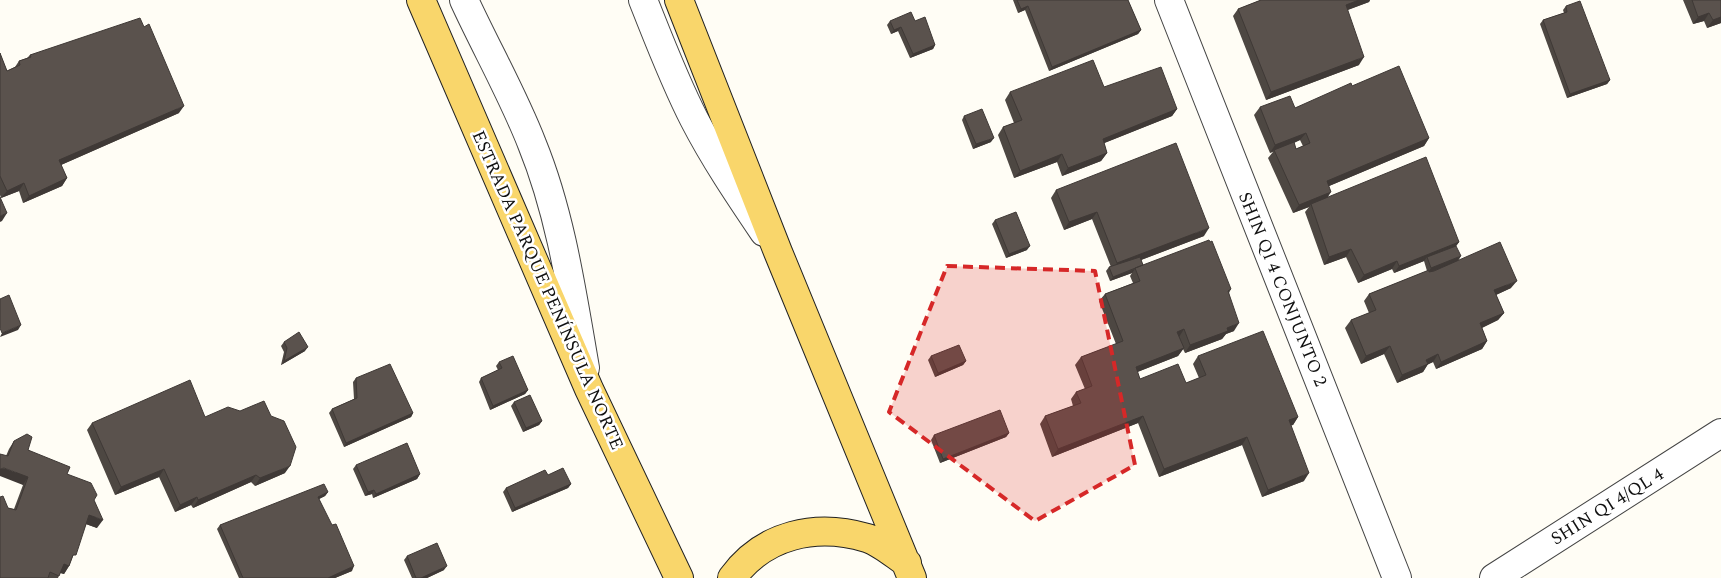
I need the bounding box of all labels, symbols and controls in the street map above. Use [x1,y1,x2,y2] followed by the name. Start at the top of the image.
[465,126,631,454] street label: ESTRADA PARQUE PENÍNSULA NORTE
[1231,188,1334,391] street label: SHIN QI 4 CONJUNTO 2
[1545,461,1669,552] street label: SHIN QI 4/QL 4

